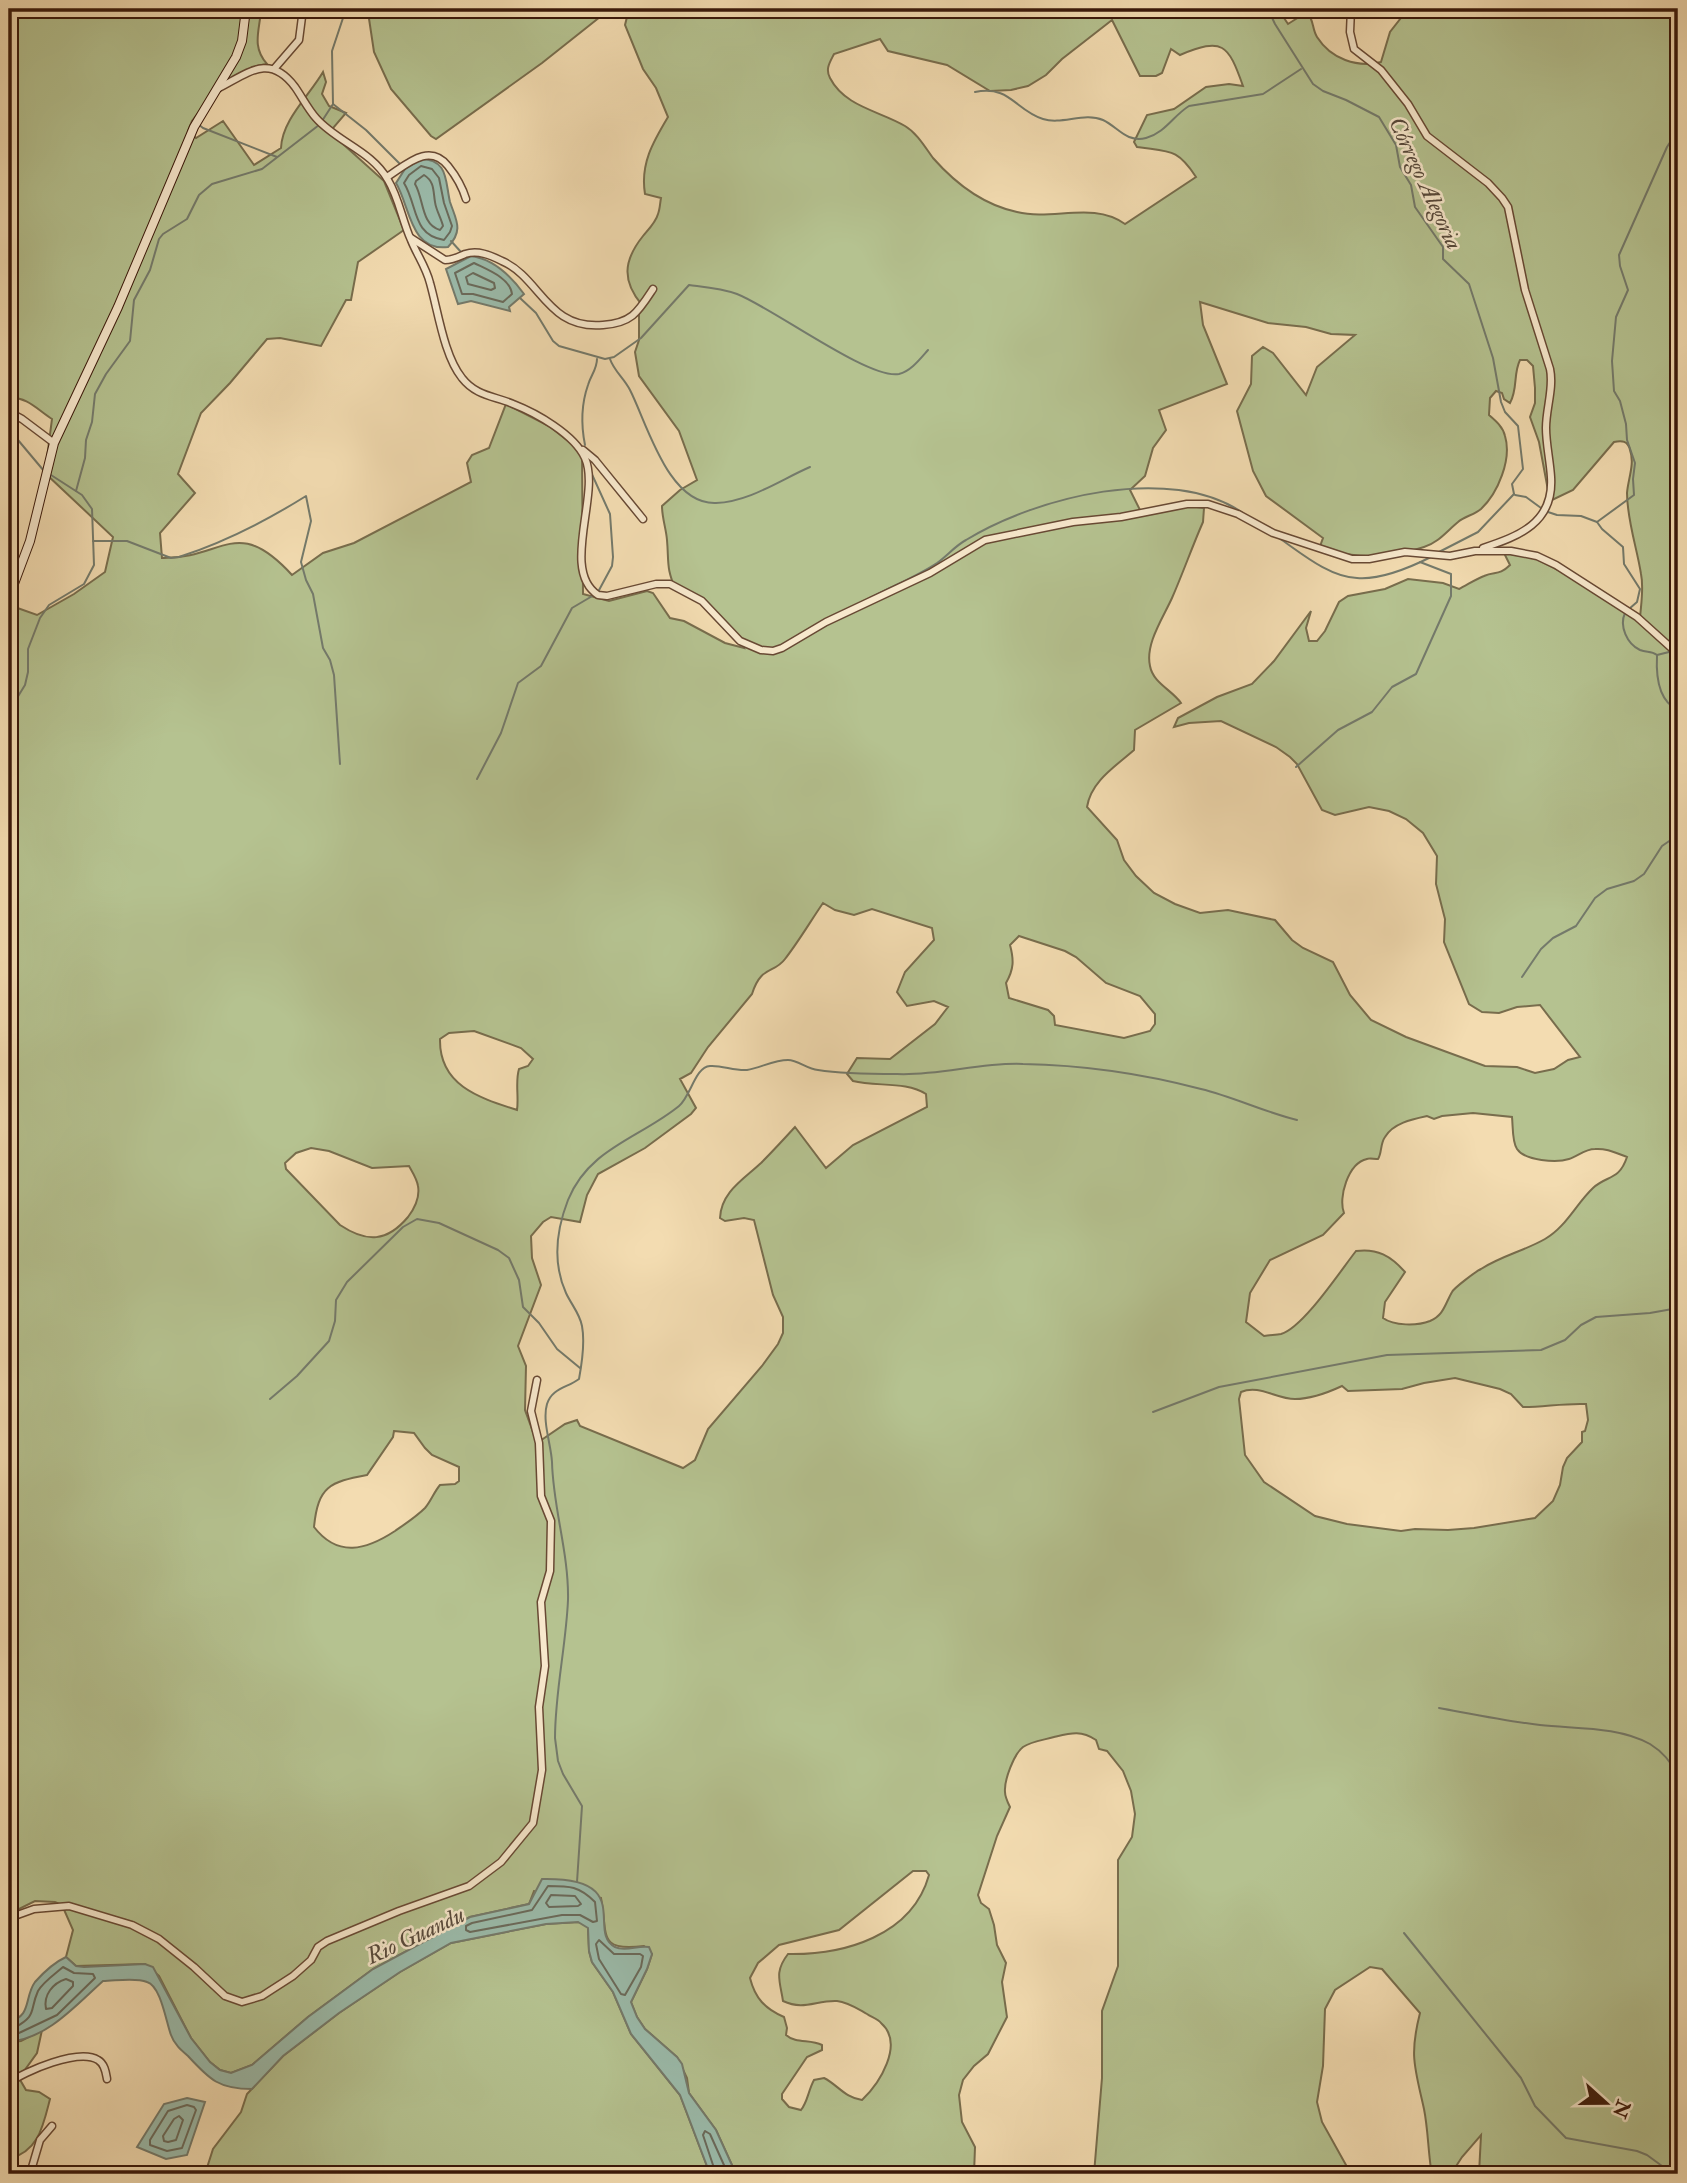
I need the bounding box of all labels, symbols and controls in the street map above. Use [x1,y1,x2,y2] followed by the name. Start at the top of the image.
[1382,112,1469,254] water label: Córrego Alegoria
[360,1900,469,1971] water label: Rio Guandu
[1572,2068,1642,2138] north arrow
[1606,2096,1636,2122] text: N

